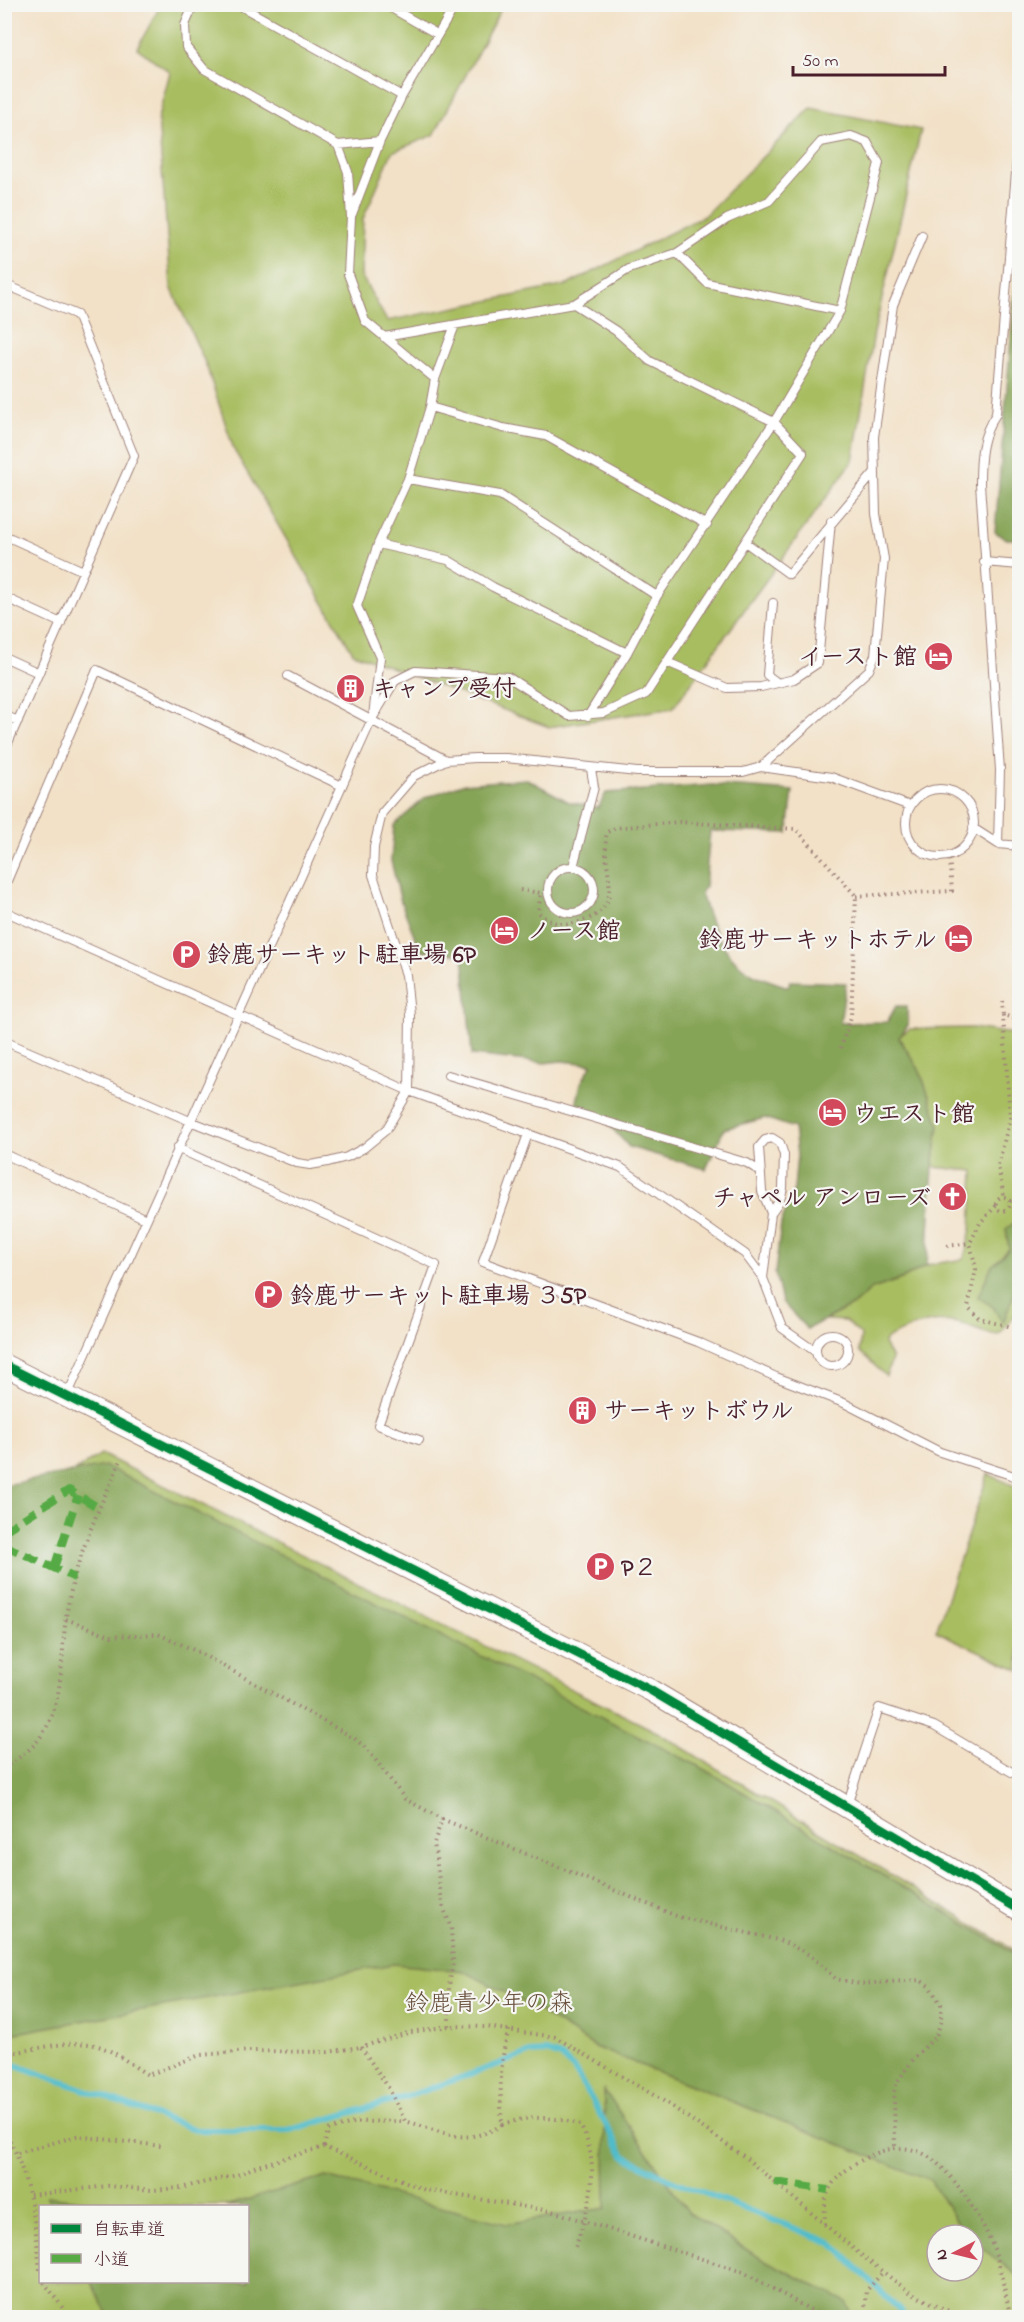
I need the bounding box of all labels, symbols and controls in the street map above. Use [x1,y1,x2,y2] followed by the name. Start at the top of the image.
[793,39,944,77] scale bar
[802,49,839,75] text: 50 m
[922,640,954,672] hotel icon: イースト館
[798,641,917,676] place label: イースト館
[335,672,367,704] building icon: キャンプ受付
[372,673,516,708] place label: キャンプ受付
[489,914,521,946] hotel icon: ノース館
[526,915,621,950] place label: ノース館
[942,923,974,955] hotel icon: 鈴鹿サーキットホテル
[698,924,937,959] place label: 鈴鹿サーキットホテル
[170,938,202,970] parking icon: 鈴鹿サーキット駐車場 6P
[207,939,477,974] place label: 鈴鹿サーキット駐車場 6P
[816,1097,848,1129] hotel icon: ウエスト館
[853,1098,975,1133] place label: ウエスト館
[936,1181,968,1213] church icon: チャペル アンローズ
[712,1182,931,1217] place label: チャペル アンローズ
[253,1279,285,1311] parking icon: 鈴鹿サーキット駐車場 ３5P
[290,1280,587,1315] place label: 鈴鹿サーキット駐車場 ３5P
[567,1394,599,1426] building icon: サーキットボウル
[604,1395,794,1430] place label: サーキットボウル
[584,1551,616,1583] parking icon: P２
[621,1552,657,1587] place label: P２
[405,1987,573,2022] park label: 鈴鹿青少年の森
[39,2205,249,2283] legend
[93,2218,165,2244] text: 自転車道
[925,2223,985,2283] north arrow
[93,2248,129,2274] text: 小道
[930,2248,955,2261] text: N

